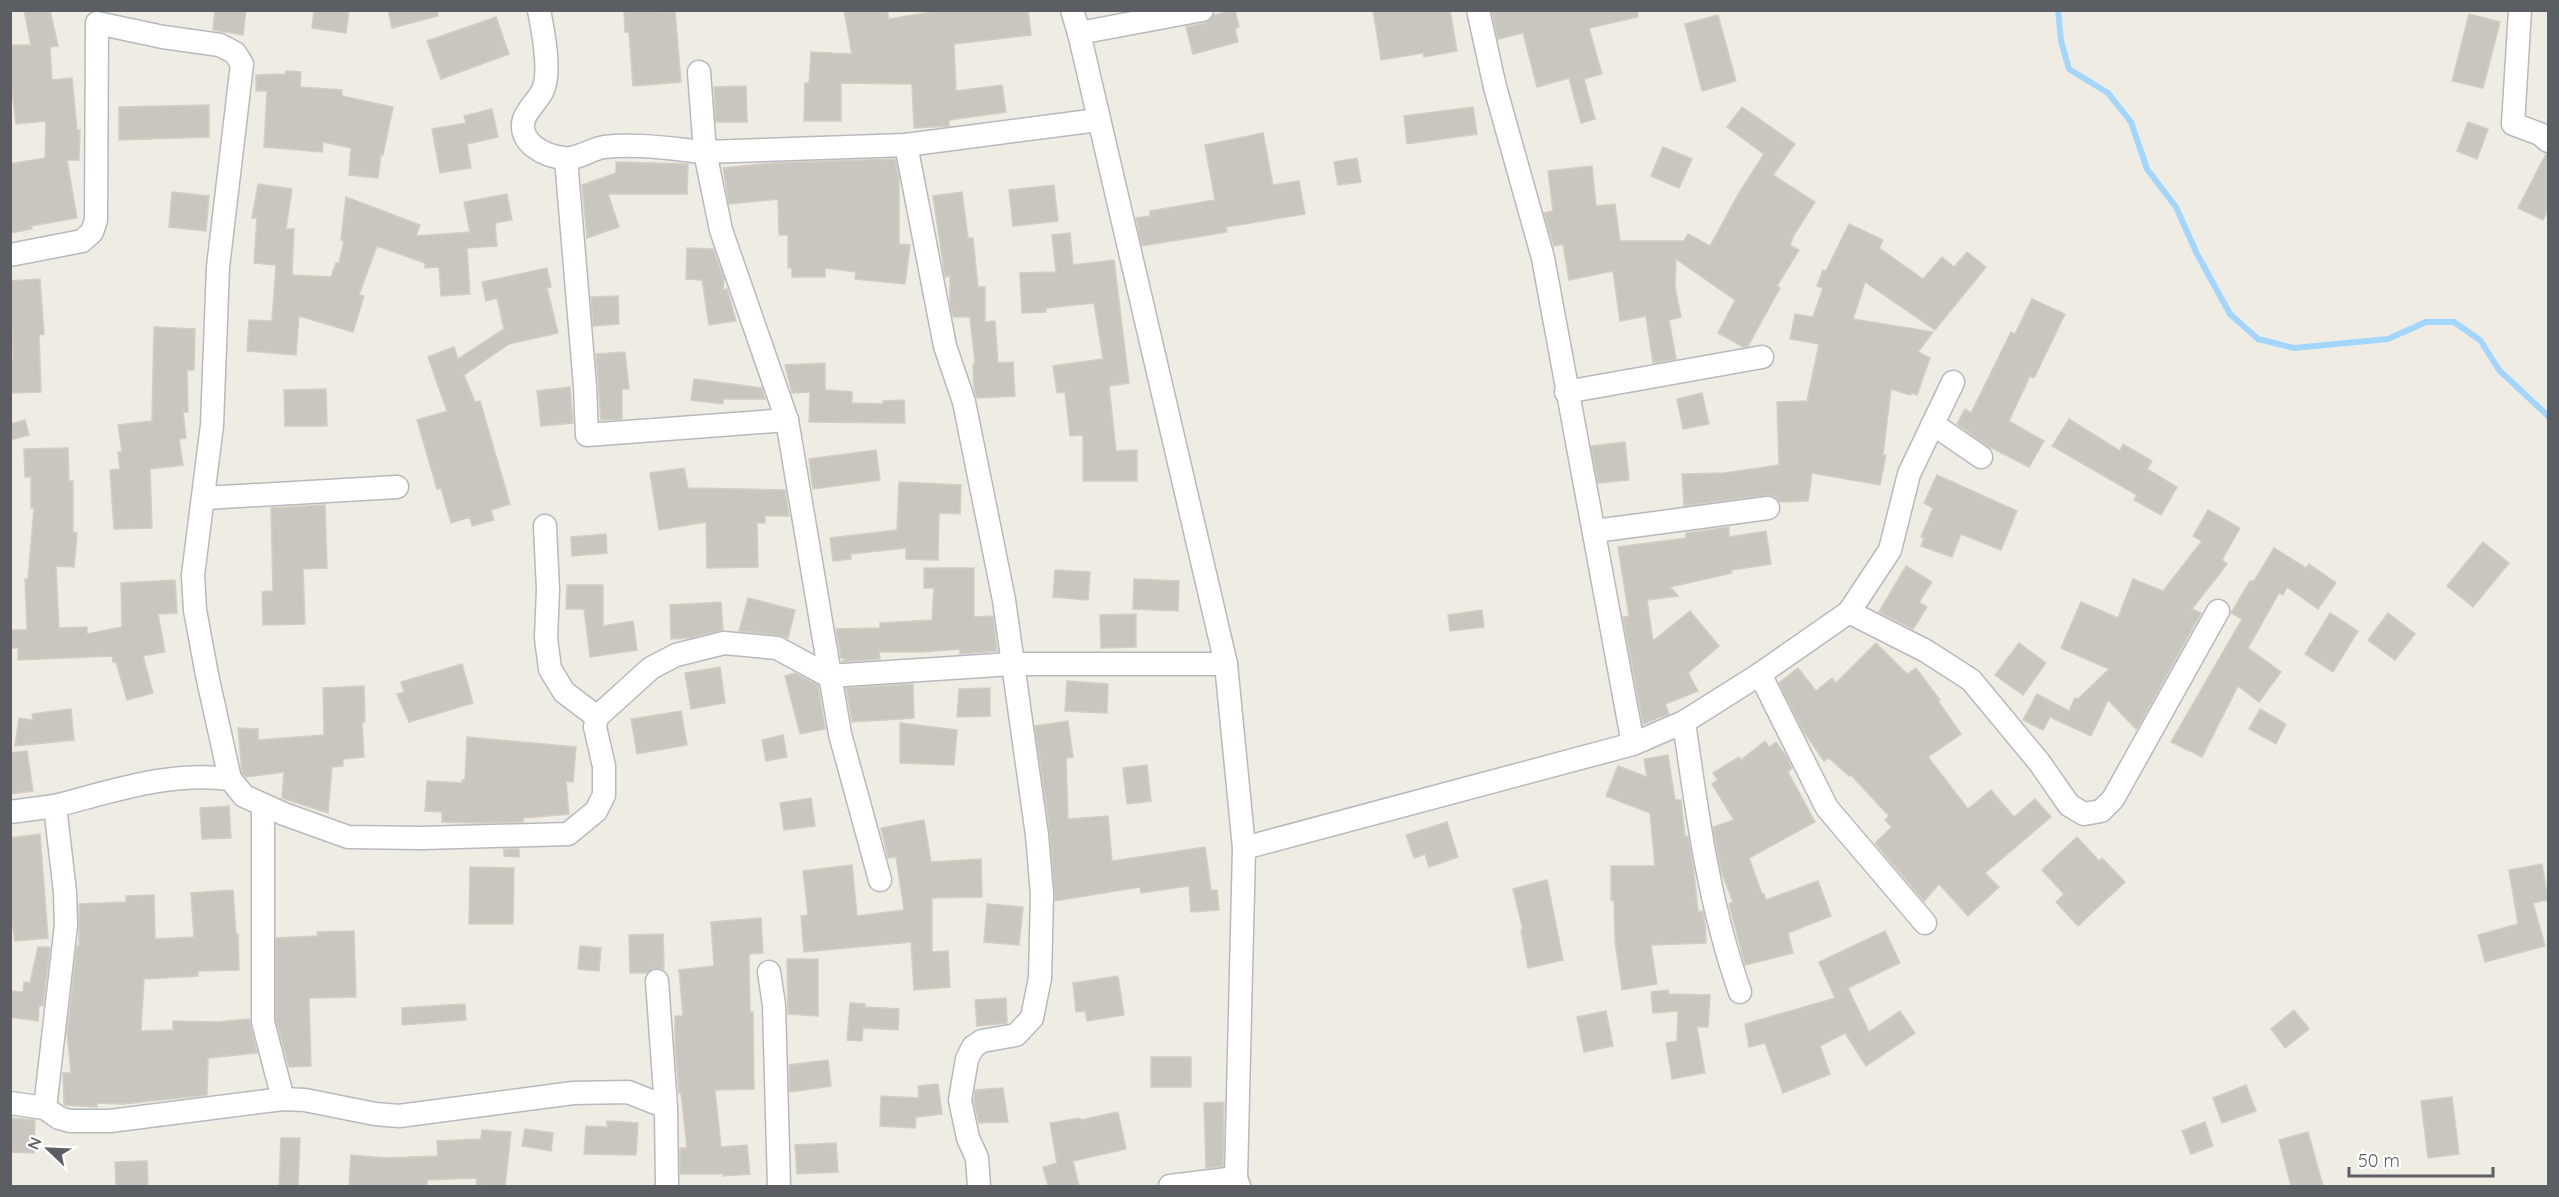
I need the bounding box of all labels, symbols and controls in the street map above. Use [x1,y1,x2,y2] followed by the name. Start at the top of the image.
[18,1119,78,1179] north arrow
[23,1134,46,1152] text: N
[2349,1140,2493,1178] scale bar
[2358,1149,2400,1172] text: 50 m

